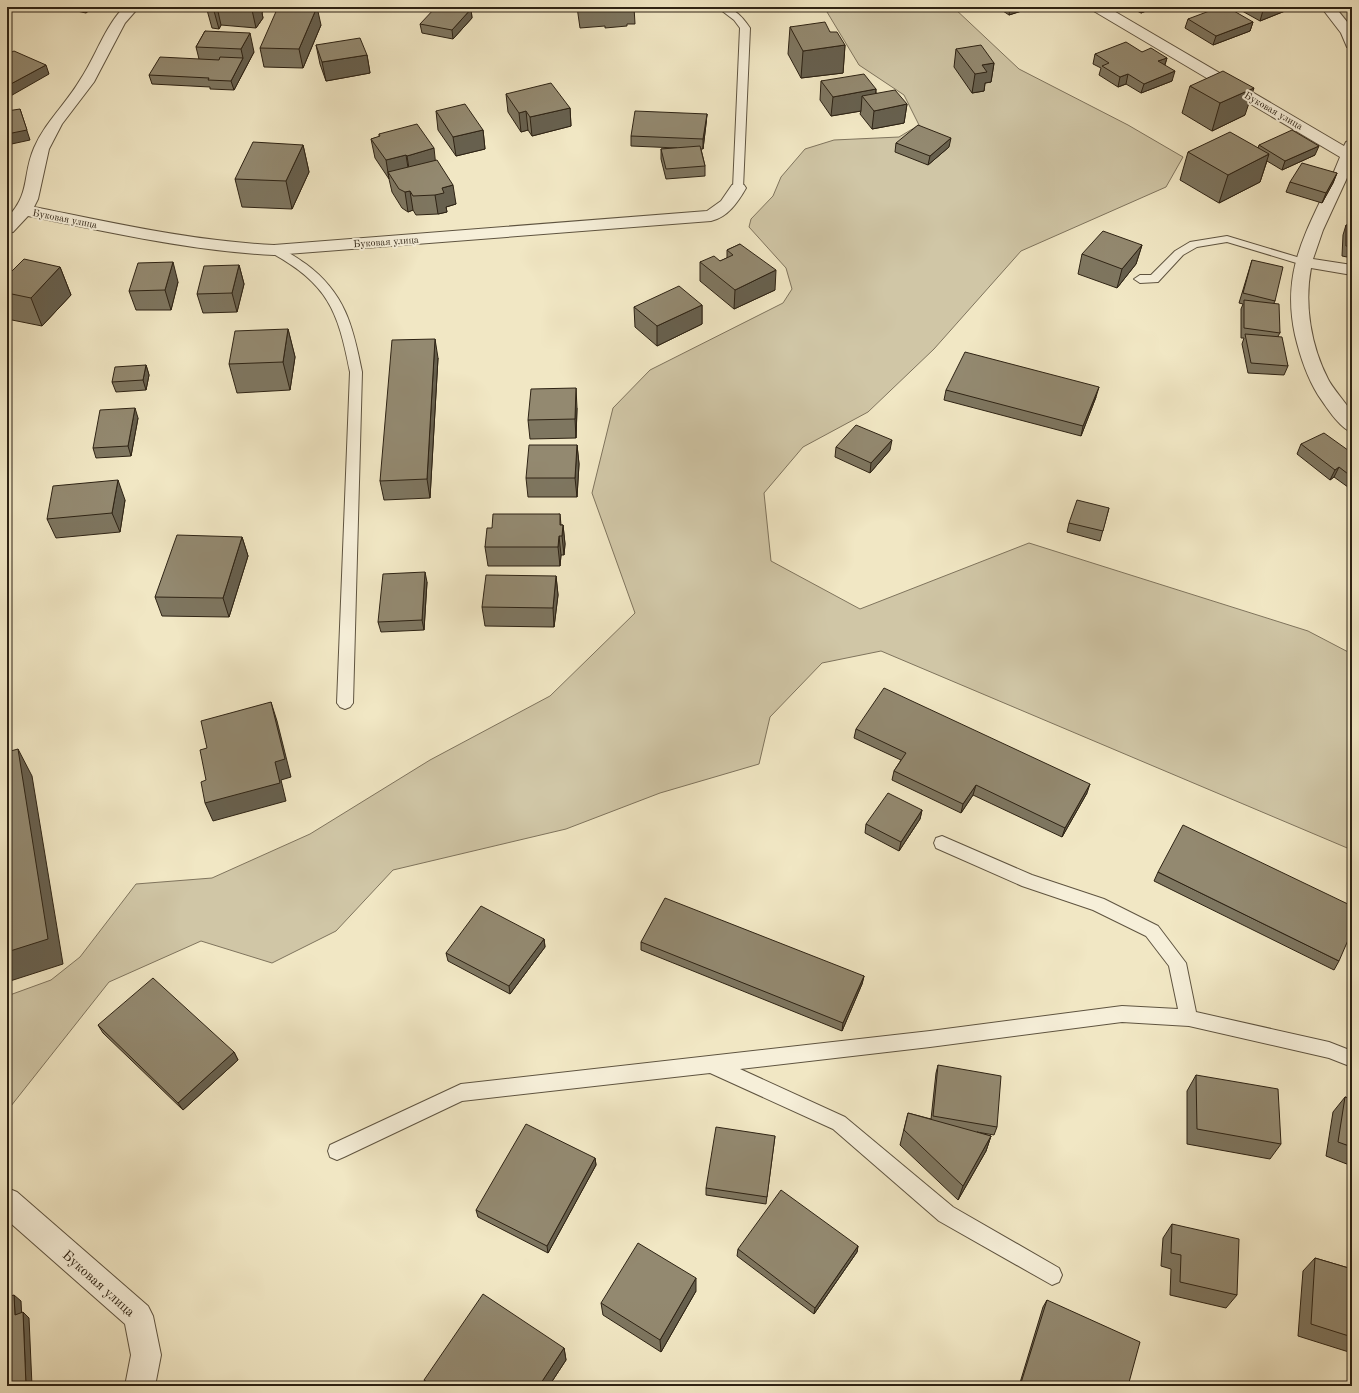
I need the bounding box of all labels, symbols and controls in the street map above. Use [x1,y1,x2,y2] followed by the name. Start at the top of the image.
[1243,90,1304,132] street label: Буковая улица
[32,208,98,230] street label: Буковая улица
[353,235,419,249] street label: Буковая улица
[59,1248,137,1320] street label: Буковая улица

